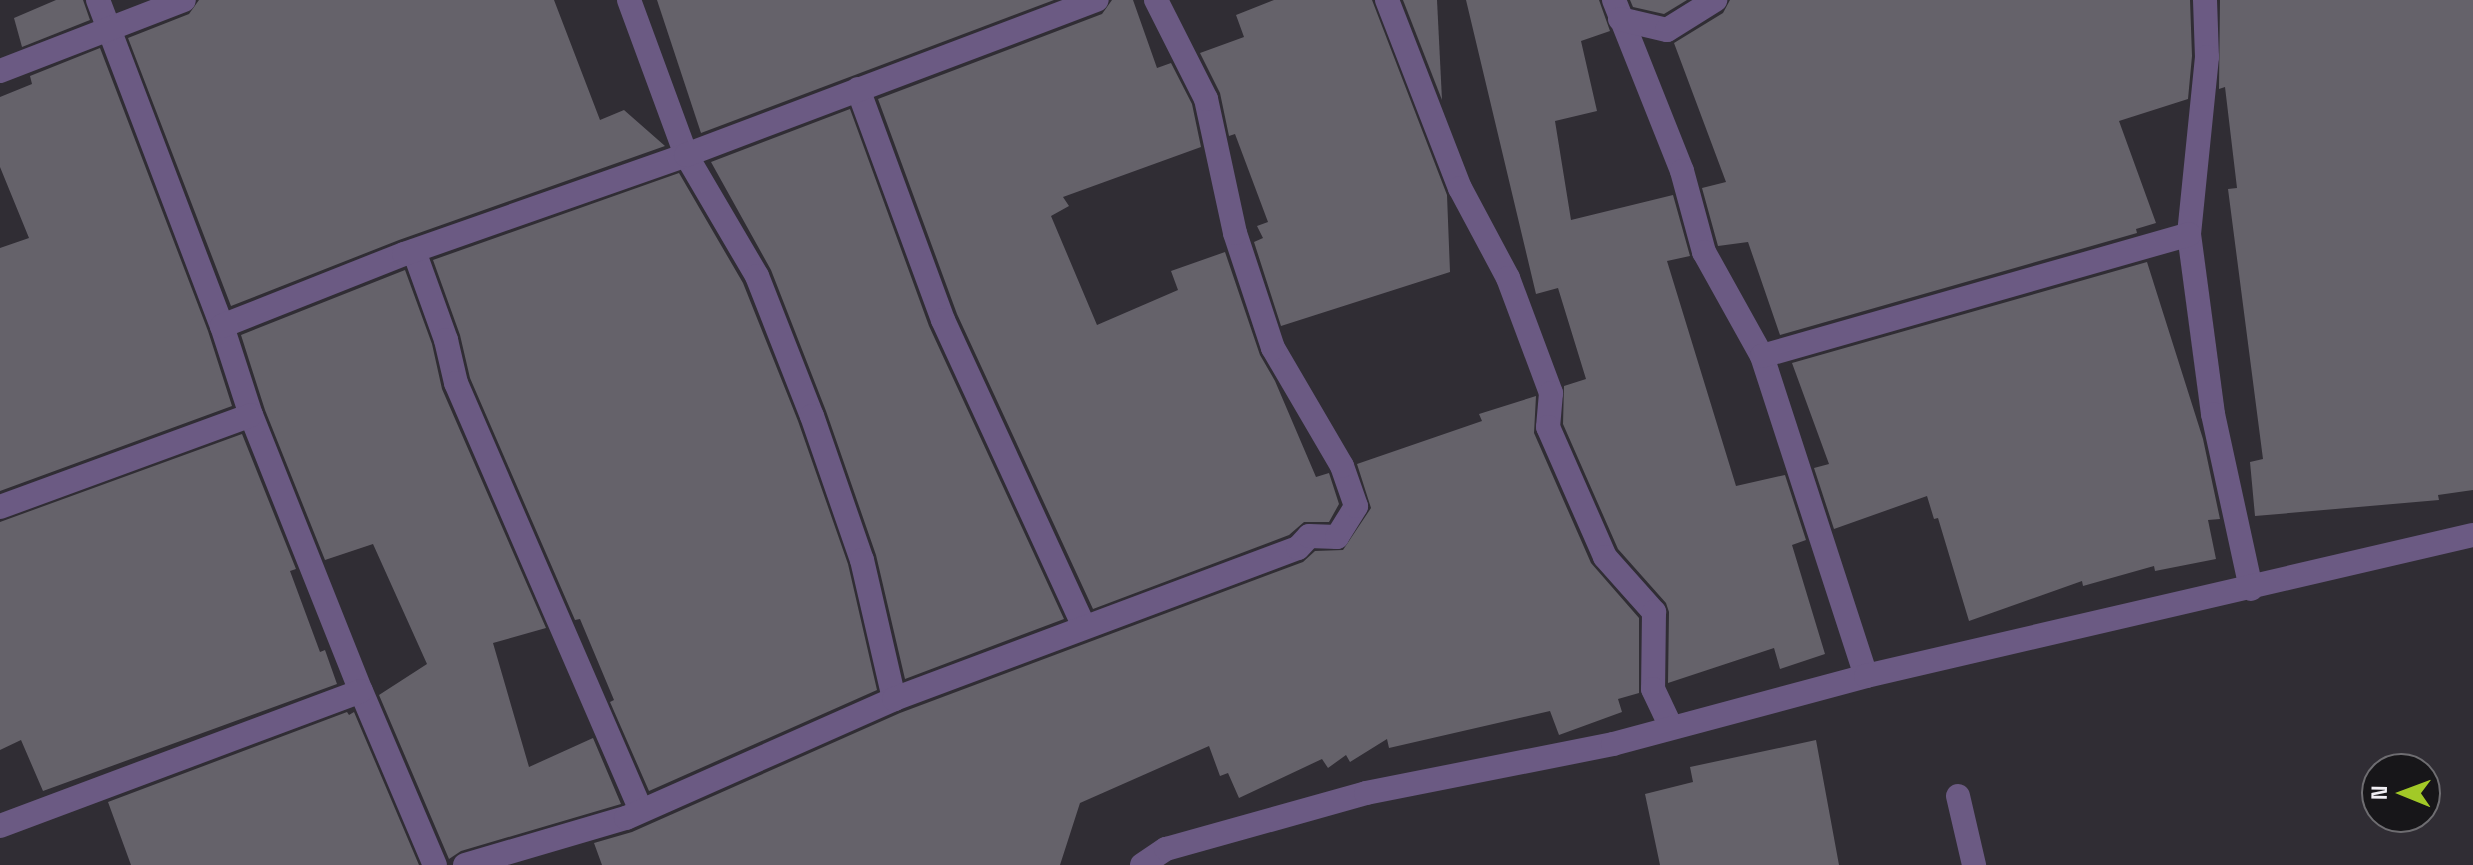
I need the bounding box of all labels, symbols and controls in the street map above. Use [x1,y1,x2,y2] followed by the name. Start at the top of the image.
[2361,753,2441,833] north arrow
[2365,785,2393,800] text: N

